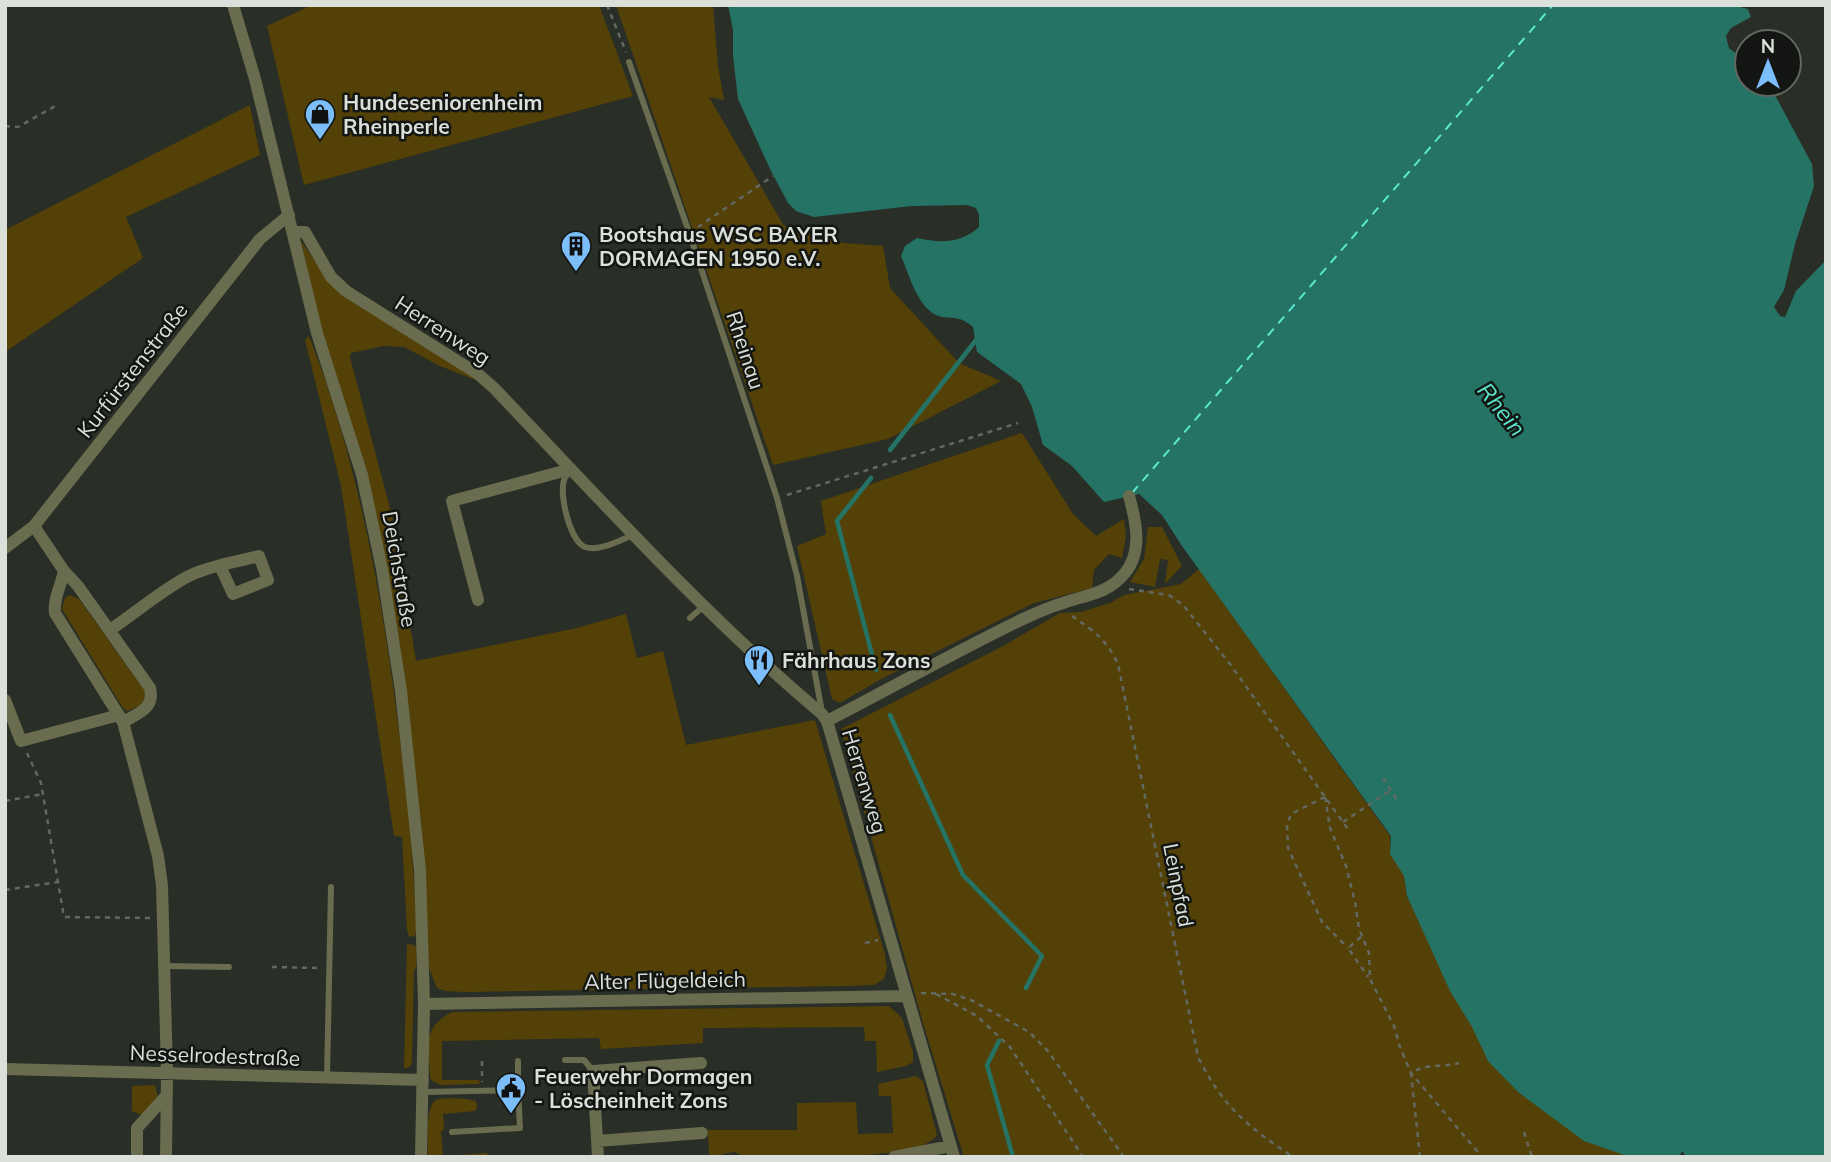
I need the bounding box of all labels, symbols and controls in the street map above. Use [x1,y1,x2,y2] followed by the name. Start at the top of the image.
[1733,28,1803,98] north arrow
[1761,34,1775,58] text: N
[343,89,542,139] place label: Hundeseniorenheim Rheinperle
[303,97,337,141] shop icon: Hundeseniorenheim Rheinperle
[599,221,838,271] place label: Bootshaus WSC BAYER DORMAGEN 1950 e.V.
[559,229,593,273] building icon: Bootshaus WSC BAYER DORMAGEN 1950 e.V.
[390,290,496,370] street label: Herrenweg
[71,297,193,443] street label: Kurfürstenstraße
[721,308,771,392] street label: Rheinau
[1472,376,1532,442] water label: Rhein
[377,509,423,629] street label: Deichstraße
[742,643,776,687] restaurant icon: Fährhaus Zons
[782,647,931,673] place label: Fährhaus Zons
[837,725,893,837] street label: Herrenweg
[1158,841,1200,929] street label: Leinpfad
[584,966,746,994] street label: Alter Flügeldeich
[129,1039,301,1071] street label: Nesselrodestraße
[534,1063,752,1113] place label: Feuerwehr Dormagen - Löscheinheit Zons
[494,1071,528,1115] public building icon: Feuerwehr Dormagen - Löscheinheit Zons

